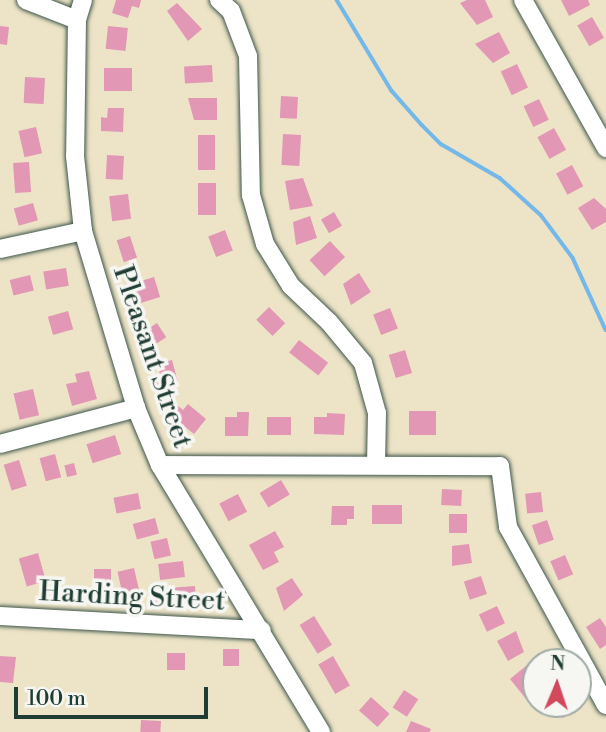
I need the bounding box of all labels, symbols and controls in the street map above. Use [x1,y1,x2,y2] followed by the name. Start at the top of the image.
[105,261,199,453] street label: Pleasant Street
[38,575,226,619] street label: Harding Street
[522,648,592,718] north arrow
[550,652,566,676] text: N
[18,672,212,716] scale bar
[27,686,86,712] text: 100 m

